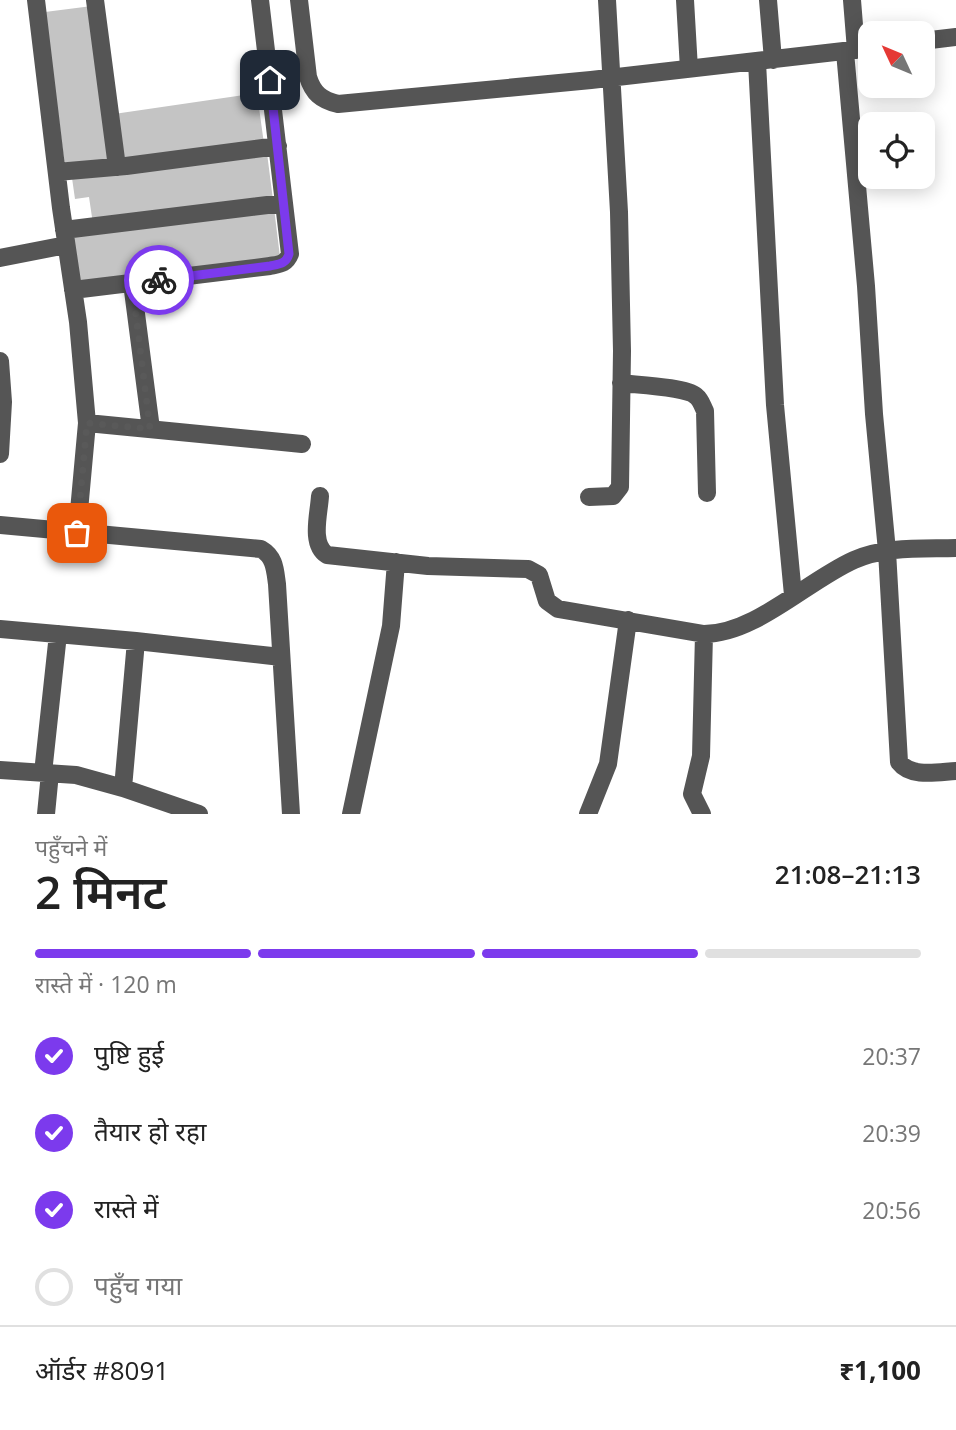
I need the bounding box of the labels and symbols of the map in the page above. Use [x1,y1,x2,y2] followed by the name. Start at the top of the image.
[858,21,934,98] north arrow
[240,50,300,110] pin
[124,245,194,315] courier
[47,503,107,563] pin

